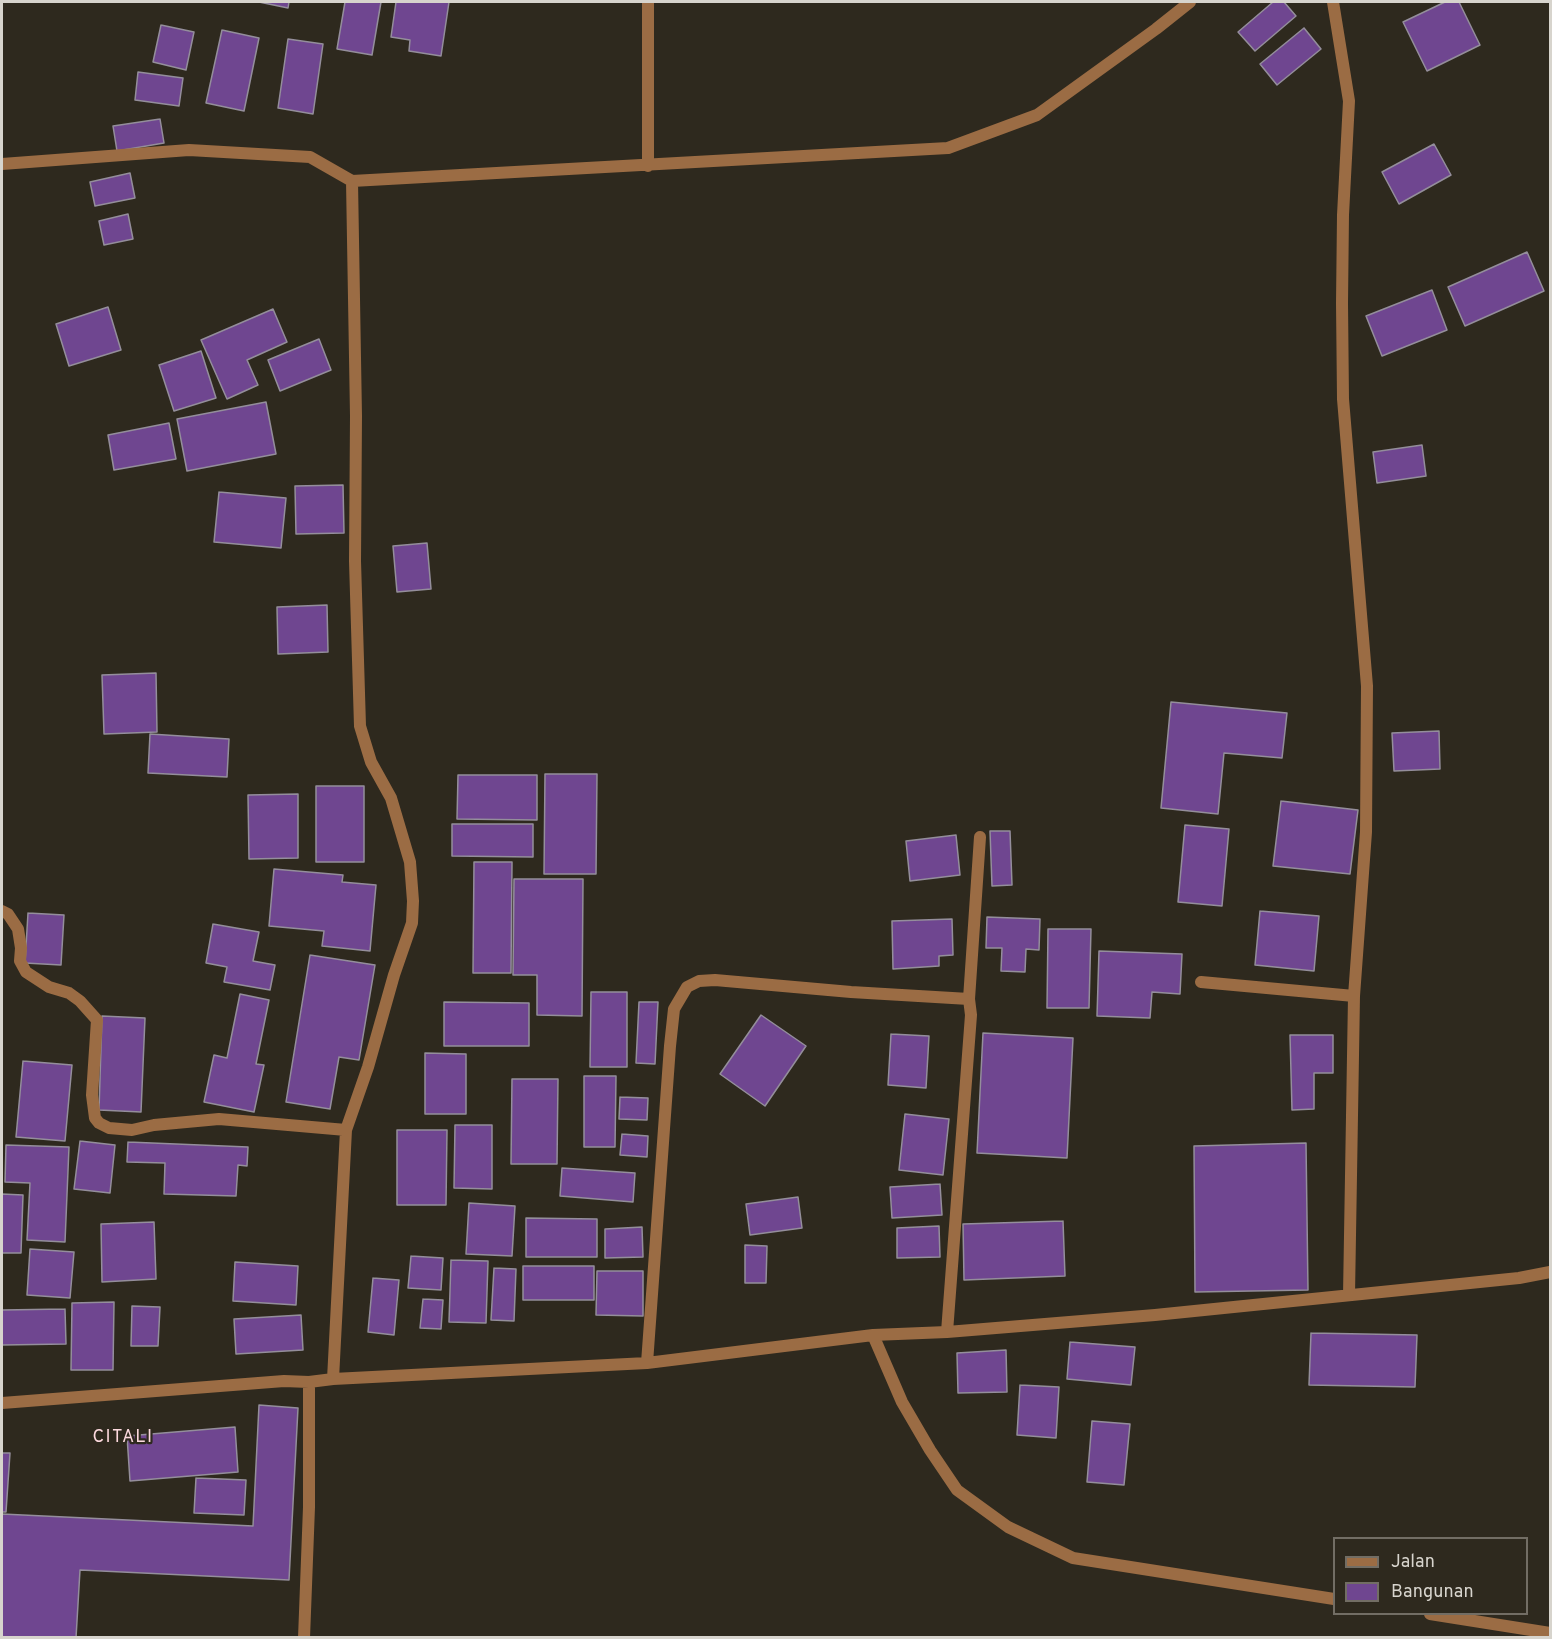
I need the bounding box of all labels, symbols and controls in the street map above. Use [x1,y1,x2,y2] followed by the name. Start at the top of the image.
[93,1427,153,1449] district label: CITALI
[1333,1537,1528,1615] legend
[1391,1551,1435,1574] text: Jalan
[1391,1581,1474,1604] text: Bangunan

